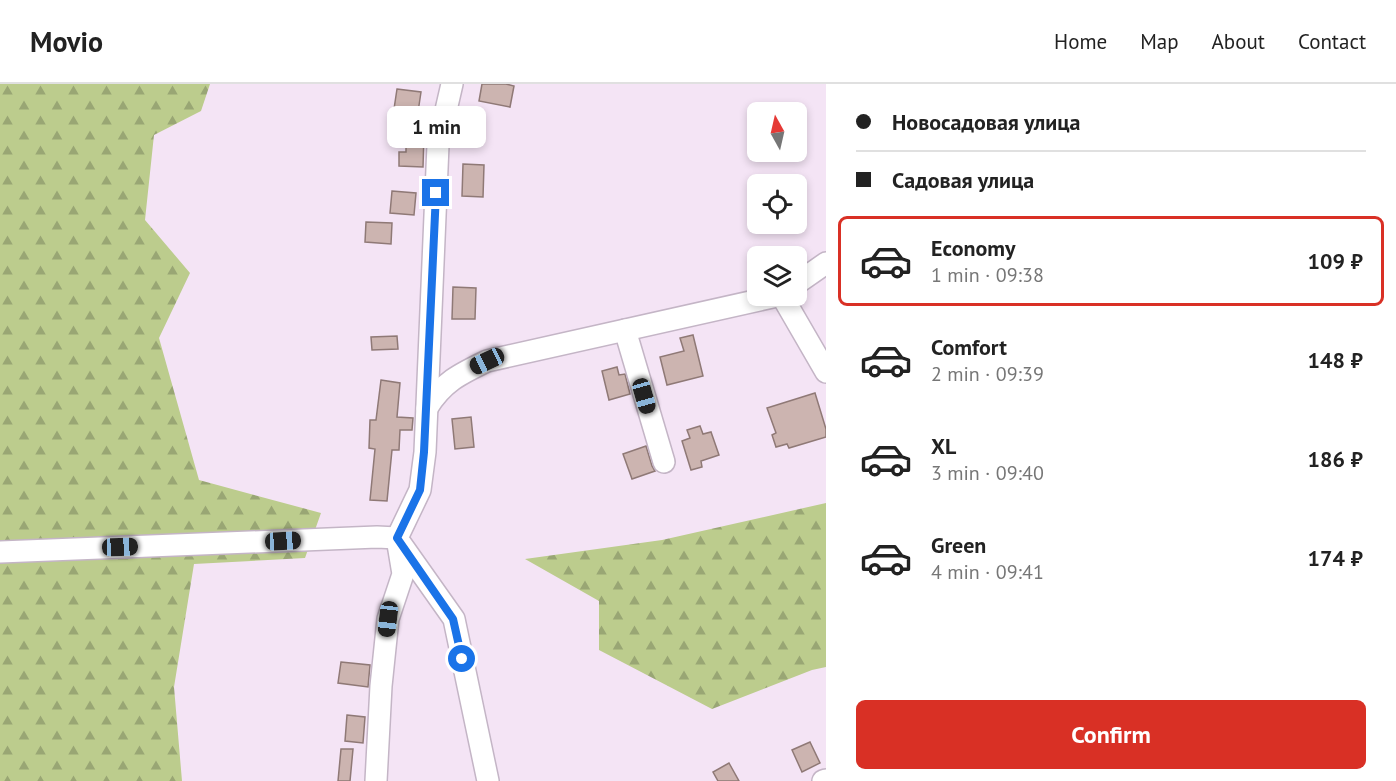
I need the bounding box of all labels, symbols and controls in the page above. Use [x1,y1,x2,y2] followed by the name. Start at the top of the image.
[30,23,103,60] text: Movio
[1054,28,1107,55] text: Home
[1140,28,1179,55] text: Map
[1212,28,1265,55] text: About
[1298,28,1366,55] text: Contact
[747,102,807,162] north arrow
[747,102,807,306] map controls
[386,106,486,148] callout: 1 min
[892,108,1081,136] text: Новосадовая улица
[412,114,461,140] text: 1 min
[892,166,1034,194] text: Садовая улица
[747,174,807,234] button: locate
[422,179,449,206] route end
[859,234,913,288] icon: car
[931,234,1015,262] text: Economy
[747,246,807,306] button: layers
[1308,247,1363,275] text: 109 ₽
[931,262,1044,288] text: 1 min · 09:38
[859,333,913,387] icon: car
[931,333,1007,361] text: Comfort
[467,345,507,377] car
[1308,346,1363,374] text: 148 ₽
[931,361,1044,387] text: 2 min · 09:39
[630,376,658,416] car
[859,432,913,486] icon: car
[931,432,956,460] text: XL
[1308,445,1363,473] text: 186 ₽
[931,460,1044,486] text: 3 min · 09:40
[265,531,301,551] car
[859,531,913,585] icon: car
[931,531,986,559] text: Green
[102,537,138,557] car
[1308,544,1363,572] text: 174 ₽
[931,559,1044,585] text: 4 min · 09:41
[377,600,399,638] car
[448,645,475,672] route start
[856,700,1366,769] button: Confirm

